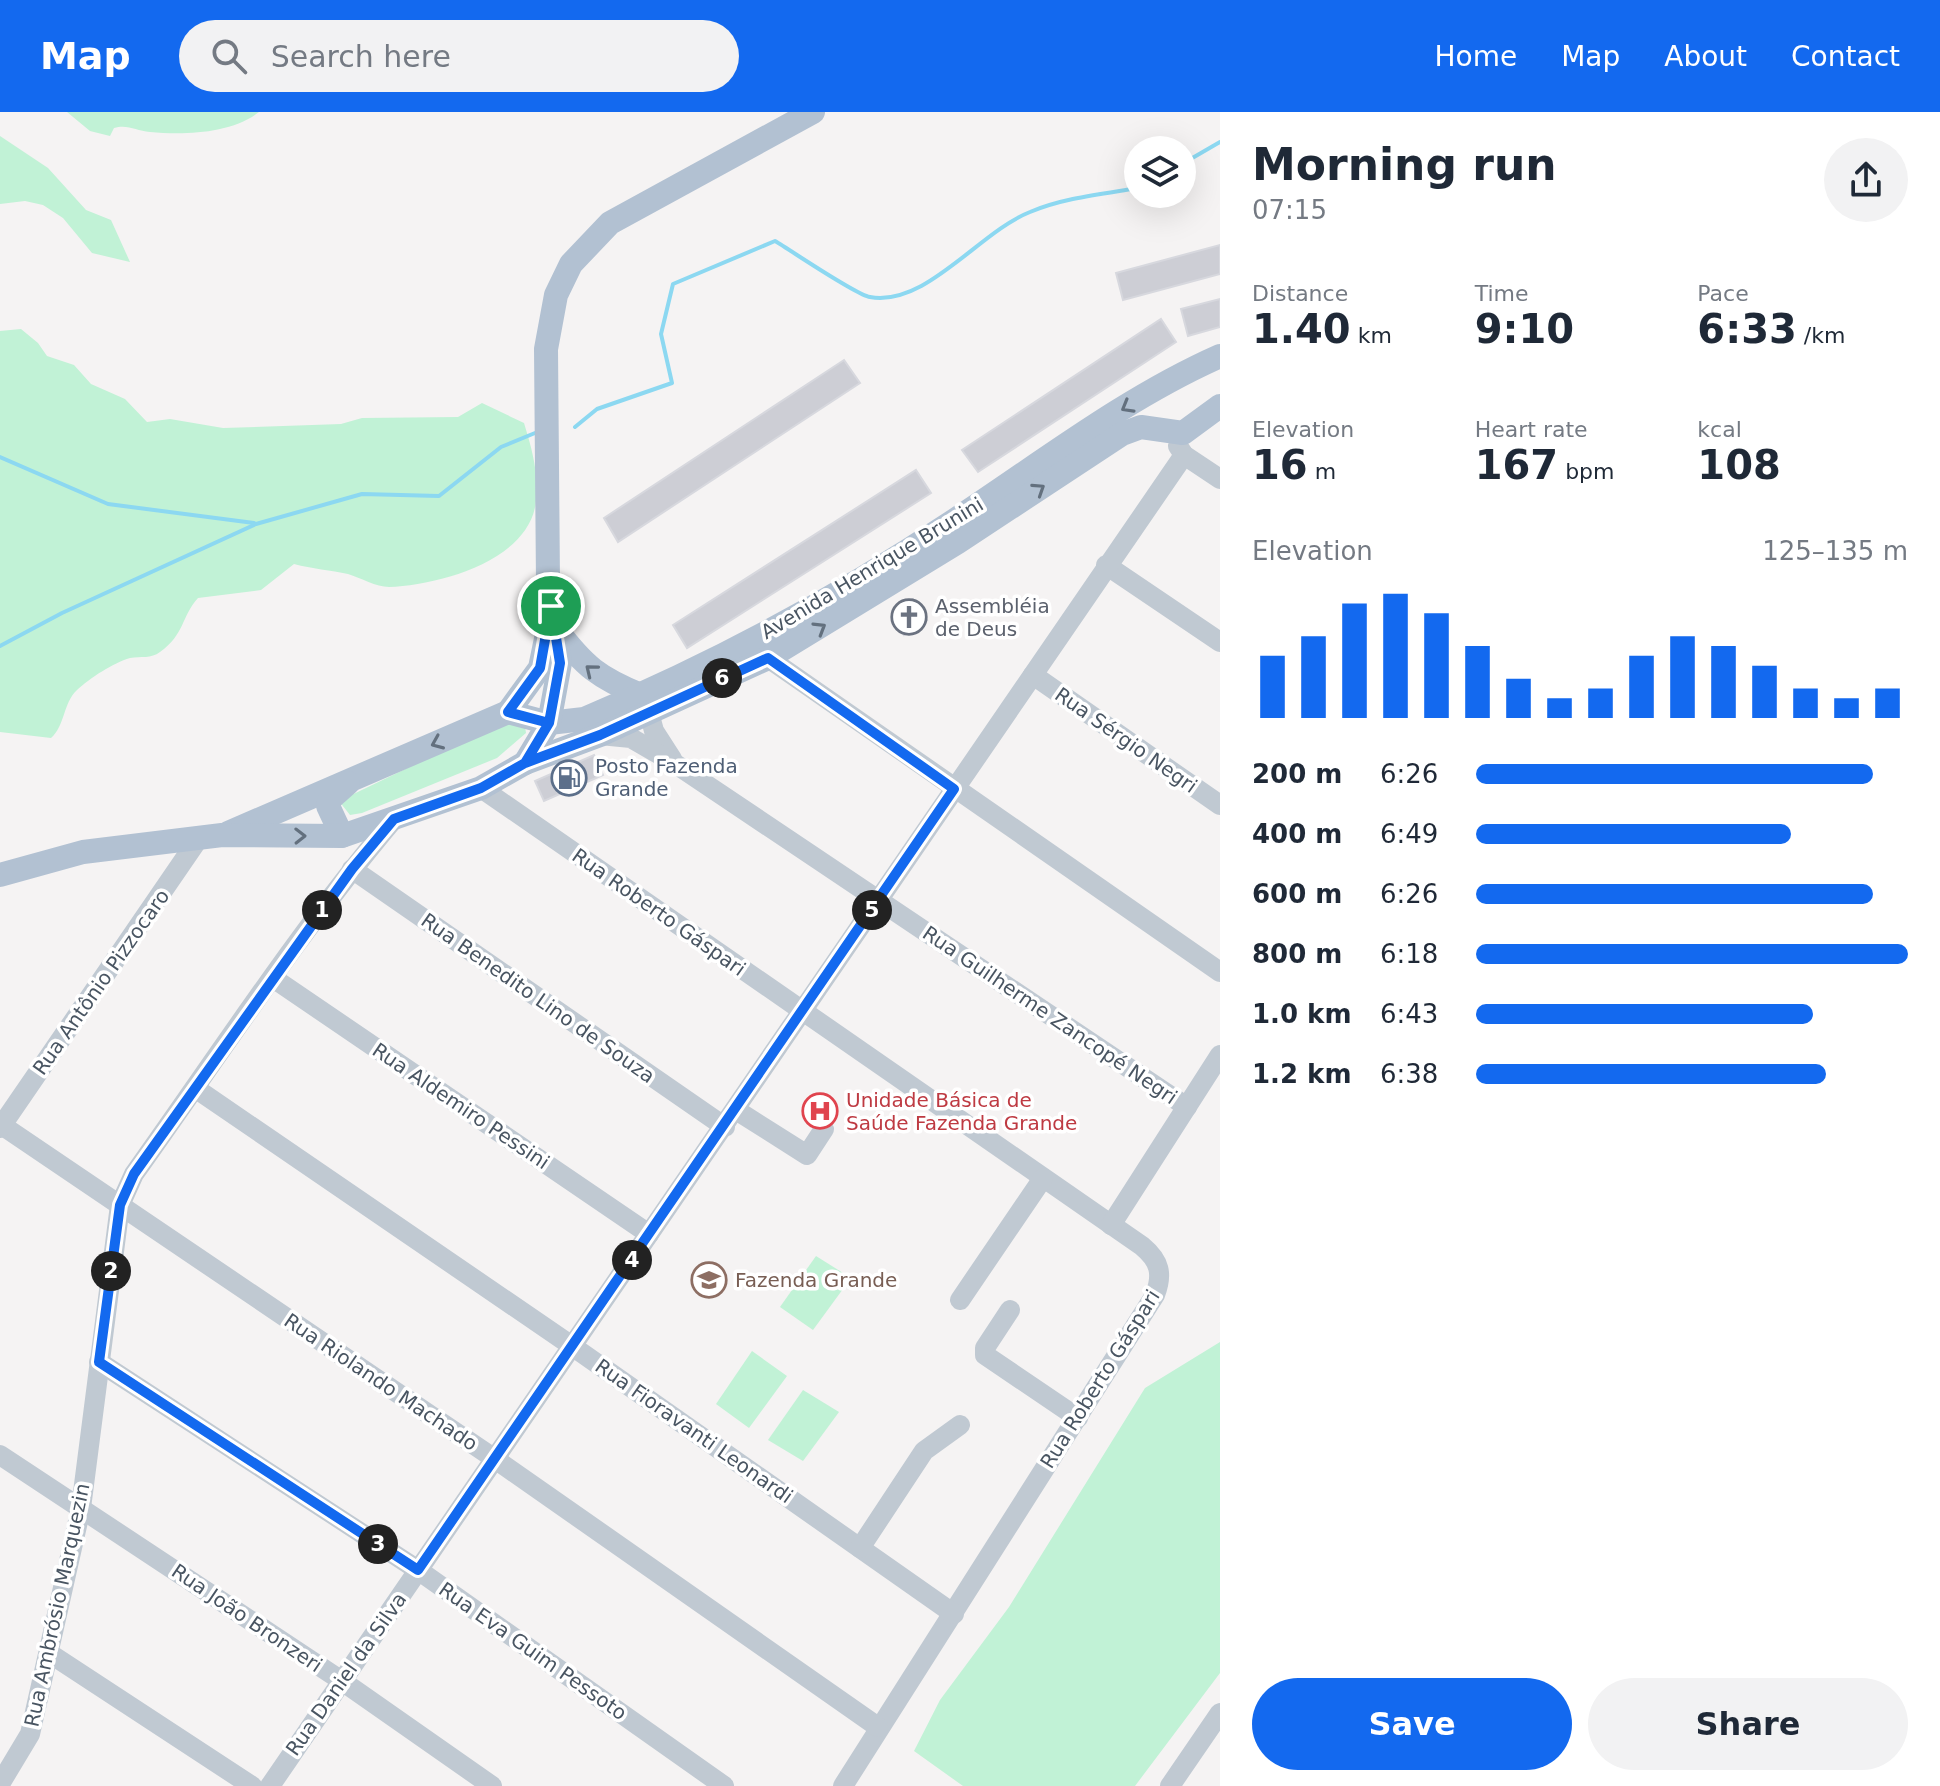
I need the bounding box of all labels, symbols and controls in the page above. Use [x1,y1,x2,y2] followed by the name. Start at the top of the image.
[179,20,739,92] search box
[40,34,131,78] text: Map
[207,34,251,78] icon: search
[271,39,451,74] text: Search here
[1434,40,1517,73] text: Home
[1561,40,1620,73] text: Map
[1664,40,1747,73] text: About
[1791,40,1900,73] text: Contact
[1124,136,1196,208] map controls
[1124,136,1196,208] button: layers
[1824,138,1908,222] button: share
[1252,139,1557,190] text: Morning run
[1252,195,1327,225] text: 07:15
[1252,281,1348,306] text: Distance
[1475,281,1529,306] text: Time
[1697,281,1749,306] text: Pace
[1252,306,1351,352] text: 1.40
[1475,306,1574,352] text: 9:10
[1697,306,1797,352] text: 6:33
[1351,323,1392,348] text: km
[1797,323,1845,348] text: /km
[1121,397,1136,413] one-way arrow
[1252,417,1354,442] text: Elevation
[1475,417,1588,442] text: Heart rate
[1697,417,1742,442] text: kcal
[1252,442,1308,488] text: 16
[1475,442,1558,488] text: 167
[1697,442,1781,488] text: 108
[1308,459,1336,484] text: m
[1558,459,1615,484] text: bpm
[1030,483,1045,498] one-way arrow
[756,492,988,644] street label: Avenida Henrique Brunini
[1252,536,1373,566] text: Elevation
[1762,536,1908,566] text: 125–135 m
[517,572,585,640] pin
[529,584,573,628] icon: arrive
[935,594,1050,641] place label: Assembléia de Deus
[890,598,928,636] church icon: Assembléia de Deus
[811,622,826,638] one-way arrow
[702,658,742,698] pin: 6
[586,665,601,680] one-way arrow
[714,665,730,690] text: 6
[1050,682,1202,798] street label: Rua Sérgio Negri
[431,733,445,749] one-way arrow
[595,754,738,801] place label: Posto Fazenda Grande
[550,759,588,797] fuel station icon: Posto Fazenda Grande
[1252,759,1342,789] text: 200 m
[1380,759,1438,789] text: 6:26
[1252,819,1342,849] text: 400 m
[1380,819,1438,849] text: 6:49
[294,827,307,844] one-way arrow
[568,843,750,981] street label: Rua Roberto Gáspari
[1252,879,1342,909] text: 600 m
[1380,879,1438,909] text: 6:26
[28,885,174,1079] street label: Rua Antônio Pizzocaro
[302,890,342,930] pin: 1
[852,890,892,930] pin: 5
[314,897,330,922] text: 1
[864,897,880,922] text: 5
[417,908,659,1088] street label: Rua Benedito Lino de Souza
[918,921,1182,1109] street label: Rua Guilherme Zancopé Negri
[1252,939,1342,969] text: 800 m
[1380,939,1438,969] text: 6:18
[1252,999,1352,1029] text: 1.0 km
[1380,999,1438,1029] text: 6:43
[368,1038,554,1174] street label: Rua Aldemiro Pessini
[1252,1059,1352,1089] text: 1.2 km
[1380,1059,1438,1089] text: 6:38
[846,1088,1077,1135] place label: Unidade Básica de Saúde Fazenda Grande
[801,1092,839,1130] hospital icon: Unidade Básica de Saúde Fazenda Grande
[612,1240,652,1280] pin: 4
[624,1247,640,1272] text: 4
[91,1251,131,1291] pin: 2
[103,1258,119,1283] text: 2
[690,1261,728,1299] school or university icon: Fazenda Grande
[735,1268,897,1292] place label: Fazenda Grande
[1035,1285,1165,1473] street label: Rua Roberto Gáspari
[280,1308,482,1456] street label: Rua Riolando Machado
[591,1354,797,1508] street label: Rua Fioravanti Leonardi
[19,1481,95,1729] street label: Rua Ambrósio Marquezin
[358,1524,398,1564] pin: 3
[370,1531,386,1556] text: 3
[167,1559,327,1677] street label: Rua João Bronzeri
[434,1577,632,1725] street label: Rua Eva Guim Pessoto
[281,1588,411,1760] street label: Rua Daniel da Silva
[1252,1678,1572,1770] button: Save
[1588,1678,1908,1770] button: Share

